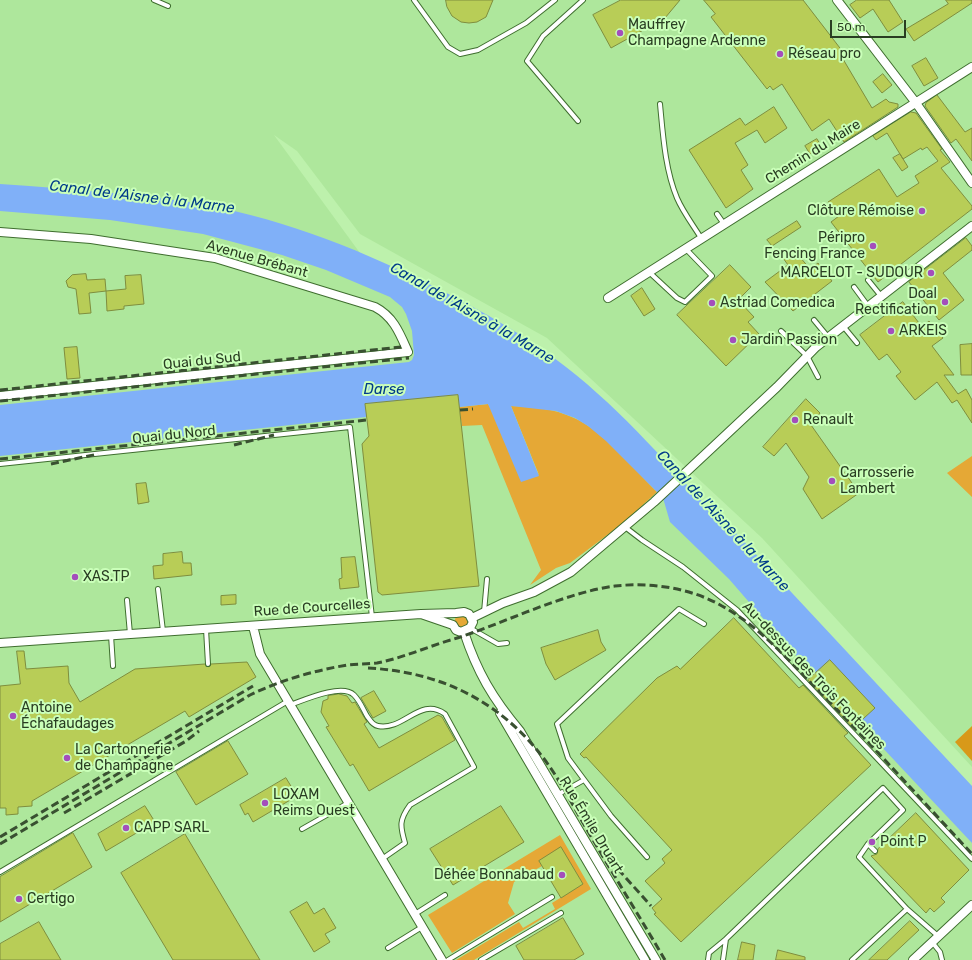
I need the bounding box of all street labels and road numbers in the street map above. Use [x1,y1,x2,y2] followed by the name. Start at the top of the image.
[762,116,864,188] street label: Chemin du Maire
[204,236,310,282] street label: Avenue Brébant
[162,349,242,373] street label: Quai du Sud
[131,422,217,448] street label: Quai du Nord
[253,596,371,620] street label: Rue de Courcelles
[739,598,889,754] street label: Au-dessus des Trois Fontaines
[556,774,626,876] street label: Rue Émile Druart

